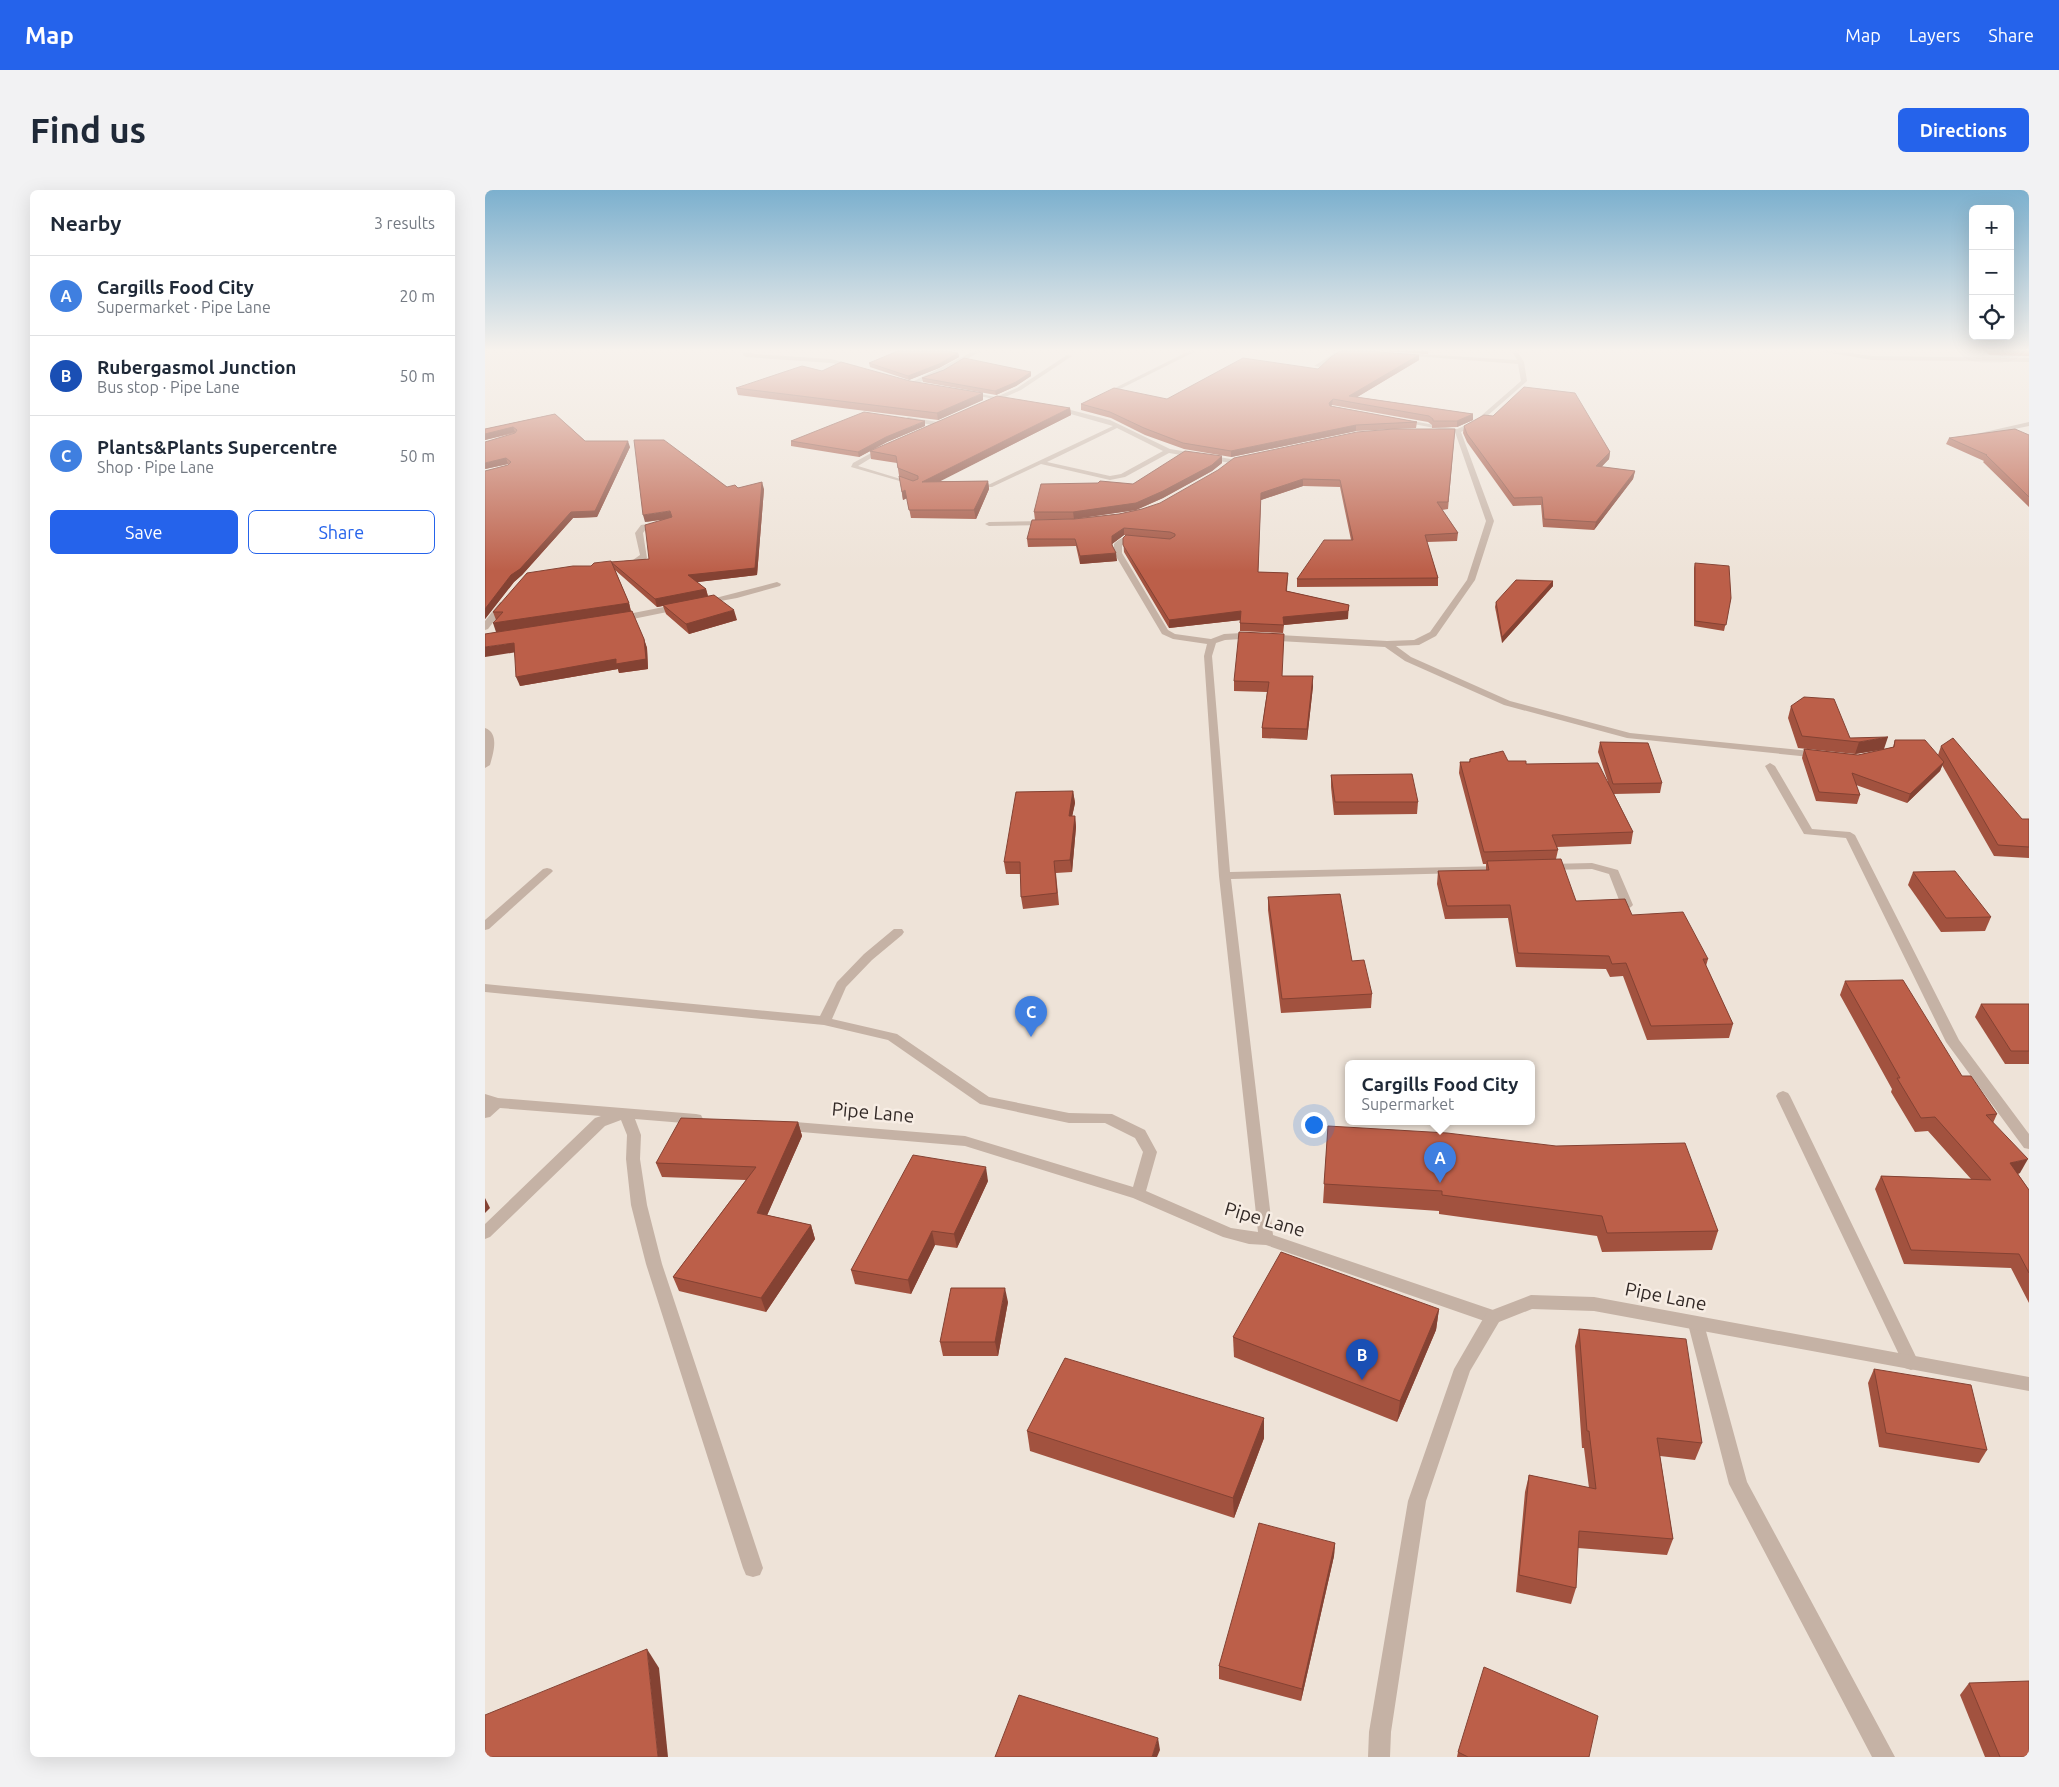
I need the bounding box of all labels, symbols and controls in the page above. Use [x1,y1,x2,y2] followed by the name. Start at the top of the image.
[25,22,74,49] text: Map
[1845,25,1881,45] text: Map
[1909,25,1960,45] text: Layers
[1988,25,2034,45] text: Share
[1898,108,2029,152] button: Directions
[30,110,146,150] text: Find us
[1969,205,2014,340] map controls
[1969,205,2014,250] button: +
[50,211,121,235] text: Nearby
[374,214,435,232] text: 3 results
[1969,250,2014,295] button: −
[97,276,254,298] text: Cargills Food City
[60,287,72,305] text: A
[399,287,435,305] text: 20 m
[1969,295,2014,340] button: locate
[97,298,271,316] text: Supermarket · Pipe Lane
[97,356,296,378] text: Rubergasmol Junction
[61,367,71,385] text: B
[399,367,435,385] text: 50 m
[97,378,240,396] text: Bus stop · Pipe Lane
[97,436,338,458] text: Plants&Plants Supercentre
[61,447,71,465] text: C
[399,447,435,465] text: 50 m
[97,458,214,476] text: Shop · Pipe Lane
[50,510,238,554] button: Save
[248,510,435,554] button: Share
[1015,996,1047,1037] pin: C
[1345,1060,1535,1125] popup
[1362,1073,1518,1095] text: Cargills Food City
[1362,1095,1454,1113] text: Supermarket
[831,1097,915,1127] street label: Pipe Lane
[1301,1112,1327,1138] your location
[1424,1142,1456,1183] pin: A
[1222,1197,1308,1241] street label: Pipe Lane
[1623,1277,1709,1315] street label: Pipe Lane
[1346,1339,1378,1380] pin: B

